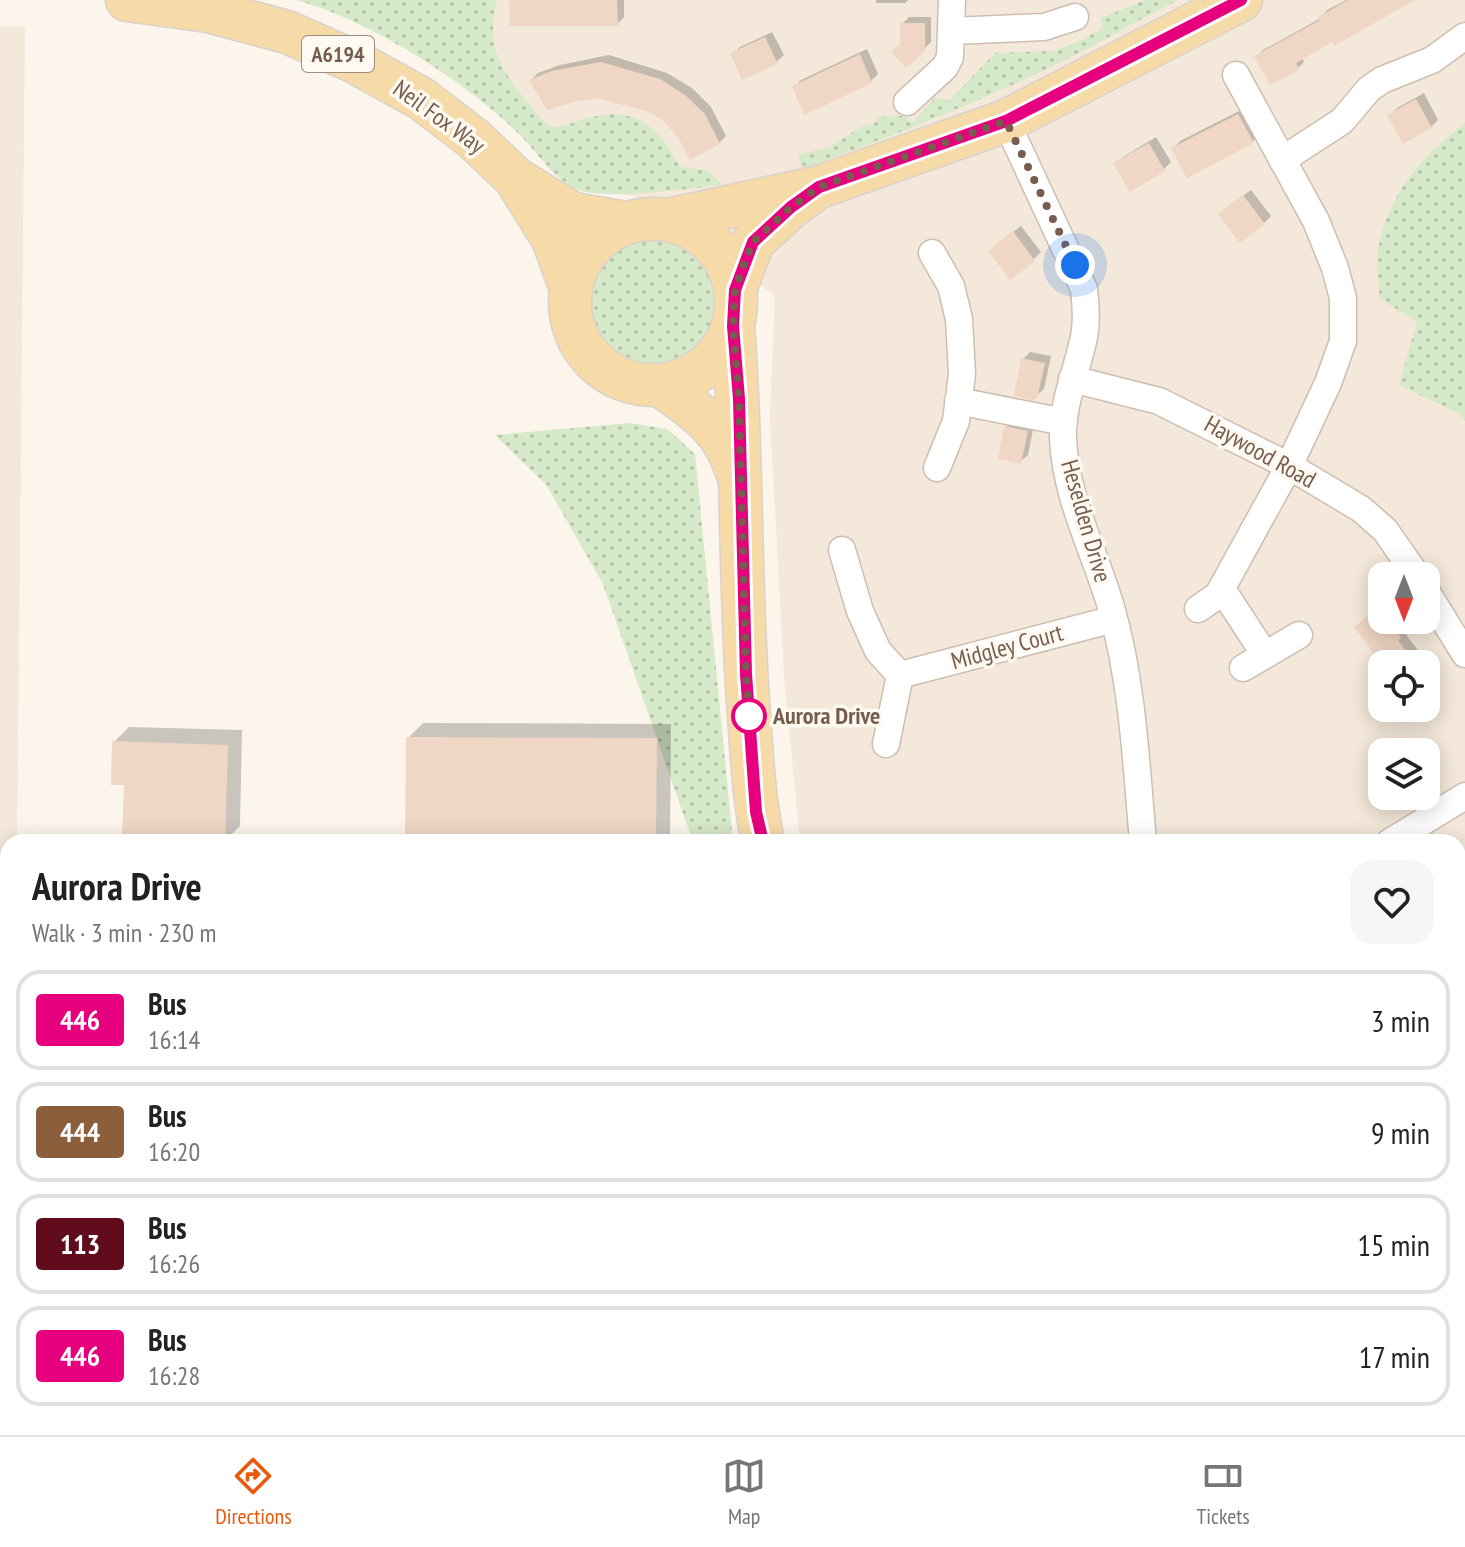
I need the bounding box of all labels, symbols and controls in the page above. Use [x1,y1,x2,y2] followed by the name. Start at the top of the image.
[302,36,374,72] road number: A6194
[387,73,491,160] street label: Neil Fox Way
[1055,245,1095,285] your location
[1199,408,1321,495] street label: Haywood Road
[1054,456,1119,586] street label: Heselden Drive
[1368,562,1440,634] north arrow
[1368,562,1440,810] map controls
[947,617,1067,676] street label: Midgley Court
[1368,650,1440,722] button: locate
[732,699,766,733] marker: Aurora Drive
[772,700,880,731] place label: Aurora Drive
[1368,738,1440,810] button: layers
[1350,860,1434,944] button: heart
[32,861,202,910] text: Aurora Drive
[32,916,216,949] text: Walk · 3 min · 230 m
[148,984,187,1023] text: Bus
[60,1001,100,1038] text: 446
[1371,1001,1430,1040] text: 3 min
[148,1023,200,1056] text: 16:14
[148,1096,187,1135] text: Bus
[60,1113,100,1150] text: 444
[1371,1113,1430,1152] text: 9 min
[148,1135,200,1168] text: 16:20
[148,1208,187,1247] text: Bus
[60,1225,100,1262] text: 113
[1357,1225,1430,1264] text: 15 min
[148,1247,200,1280] text: 16:26
[148,1320,187,1359] text: Bus
[60,1337,100,1374] text: 446
[1359,1337,1430,1376] text: 17 min
[148,1359,200,1392] text: 16:28
[215,1454,292,1530] tab: Directions
[722,1454,766,1530] tab: Map
[1196,1454,1250,1530] tab: Tickets

